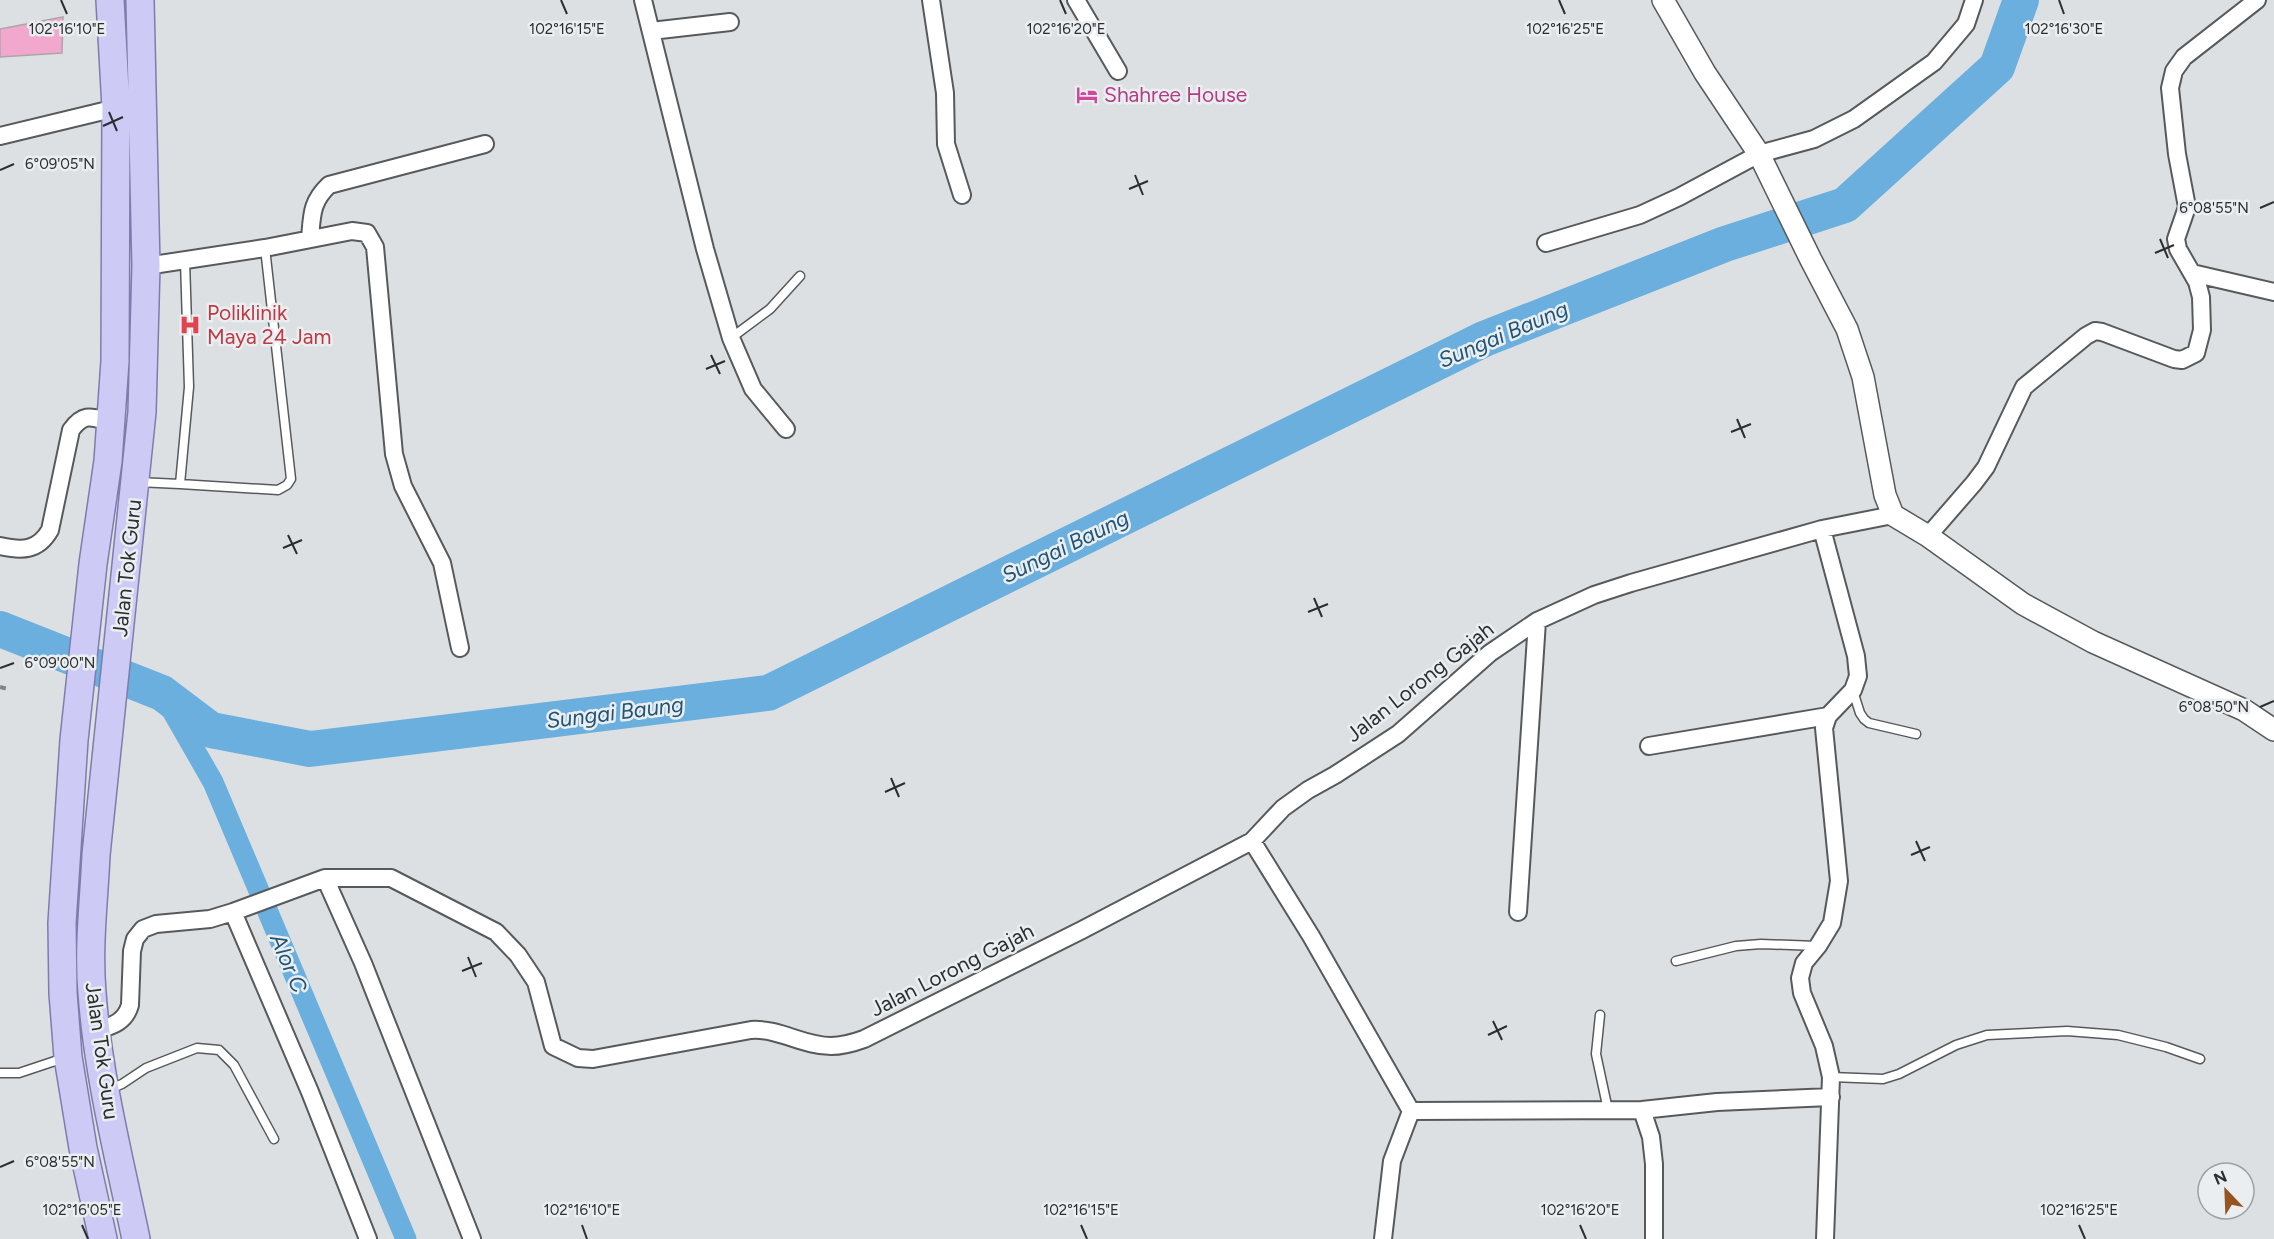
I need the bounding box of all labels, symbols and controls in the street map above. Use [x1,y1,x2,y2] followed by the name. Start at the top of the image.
[29,20,105,38] text: 102°16'10"E
[529,20,605,38] text: 102°16'15"E
[1026,20,1106,38] text: 102°16'20"E
[1526,20,1604,38] text: 102°16'25"E
[2025,20,2103,38] text: 102°16'30"E
[1104,82,1247,107] place label: Shahree House
[1075,83,1099,107] hotel icon: Shahree House
[25,155,95,173] text: 6°09'05"N
[2179,199,2249,217] text: 6°08'55"N
[1434,295,1572,374] water label: Sungai Baung
[207,300,331,349] place label: Poliklinik Maya 24 Jam
[178,313,202,337] hospital icon: Poliklinik Maya 24 Jam
[107,498,146,638] street label: Jalan Tok Guru
[997,504,1133,589] water label: Sungai Baung
[1341,616,1498,747] street label: Jalan Lorong Gajah
[25,654,95,672] text: 6°09'00"N
[545,691,685,734] water label: Sungai Baung
[2179,698,2249,716] text: 6°08'50"N
[866,918,1038,1022] street label: Jalan Lorong Gajah
[264,929,313,998] water label: Alor C
[81,981,124,1121] street label: Jalan Tok Guru
[25,1153,95,1171] text: 6°08'55"N
[2196,1161,2256,1221] north arrow
[2211,1166,2230,1189] text: N
[42,1201,122,1219] text: 102°16'05"E
[544,1201,620,1219] text: 102°16'10"E
[1043,1201,1119,1219] text: 102°16'15"E
[1540,1201,1620,1219] text: 102°16'20"E
[2040,1201,2118,1219] text: 102°16'25"E

